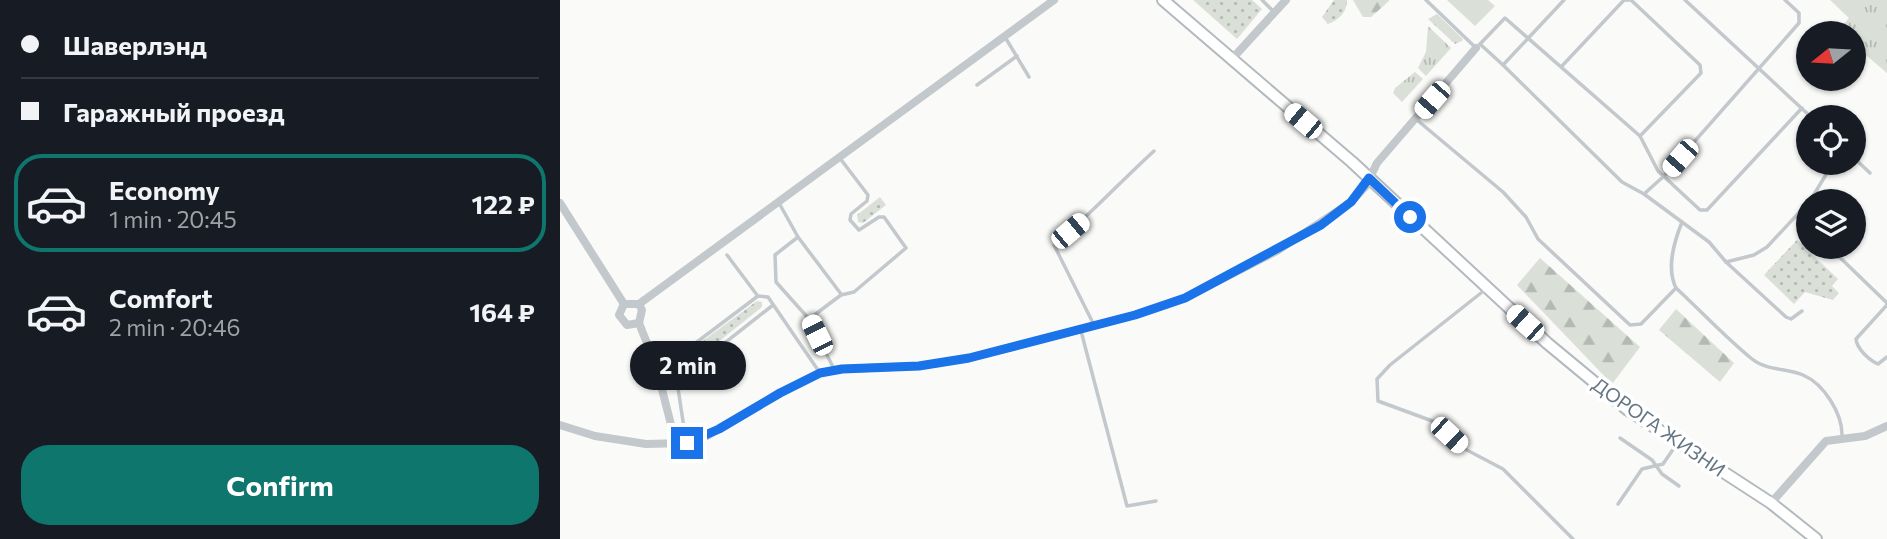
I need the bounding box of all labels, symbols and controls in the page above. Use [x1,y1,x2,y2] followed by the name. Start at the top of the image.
[1796,21,1866,91] north arrow
[1796,21,1866,259] map controls
[63,29,207,60] text: Шаверлэнд
[1411,77,1454,123] car
[63,96,285,127] text: Гаражный проезд
[1281,99,1326,143] car
[1796,105,1866,175] button: locate
[1659,135,1702,181] car
[25,172,88,235] icon: car
[109,174,220,205] text: Economy
[472,188,535,219] text: 122 ₽
[1796,189,1866,259] button: layers
[1394,201,1426,233] route start
[109,205,237,233] text: 1 min · 20:45
[1048,209,1093,253] car
[25,280,88,343] icon: car
[109,282,212,313] text: Comfort
[469,296,535,327] text: 164 ₽
[1503,301,1548,345] car
[799,312,836,358] car
[109,313,240,341] text: 2 min · 20:46
[629,342,745,390] callout: 2 min
[659,351,717,379] text: 2 min
[1588,372,1730,481] street label: ДОРОГА ЖИЗНИ
[1427,413,1472,457] car
[671,427,703,459] route end
[21,445,539,525] button: Confirm

